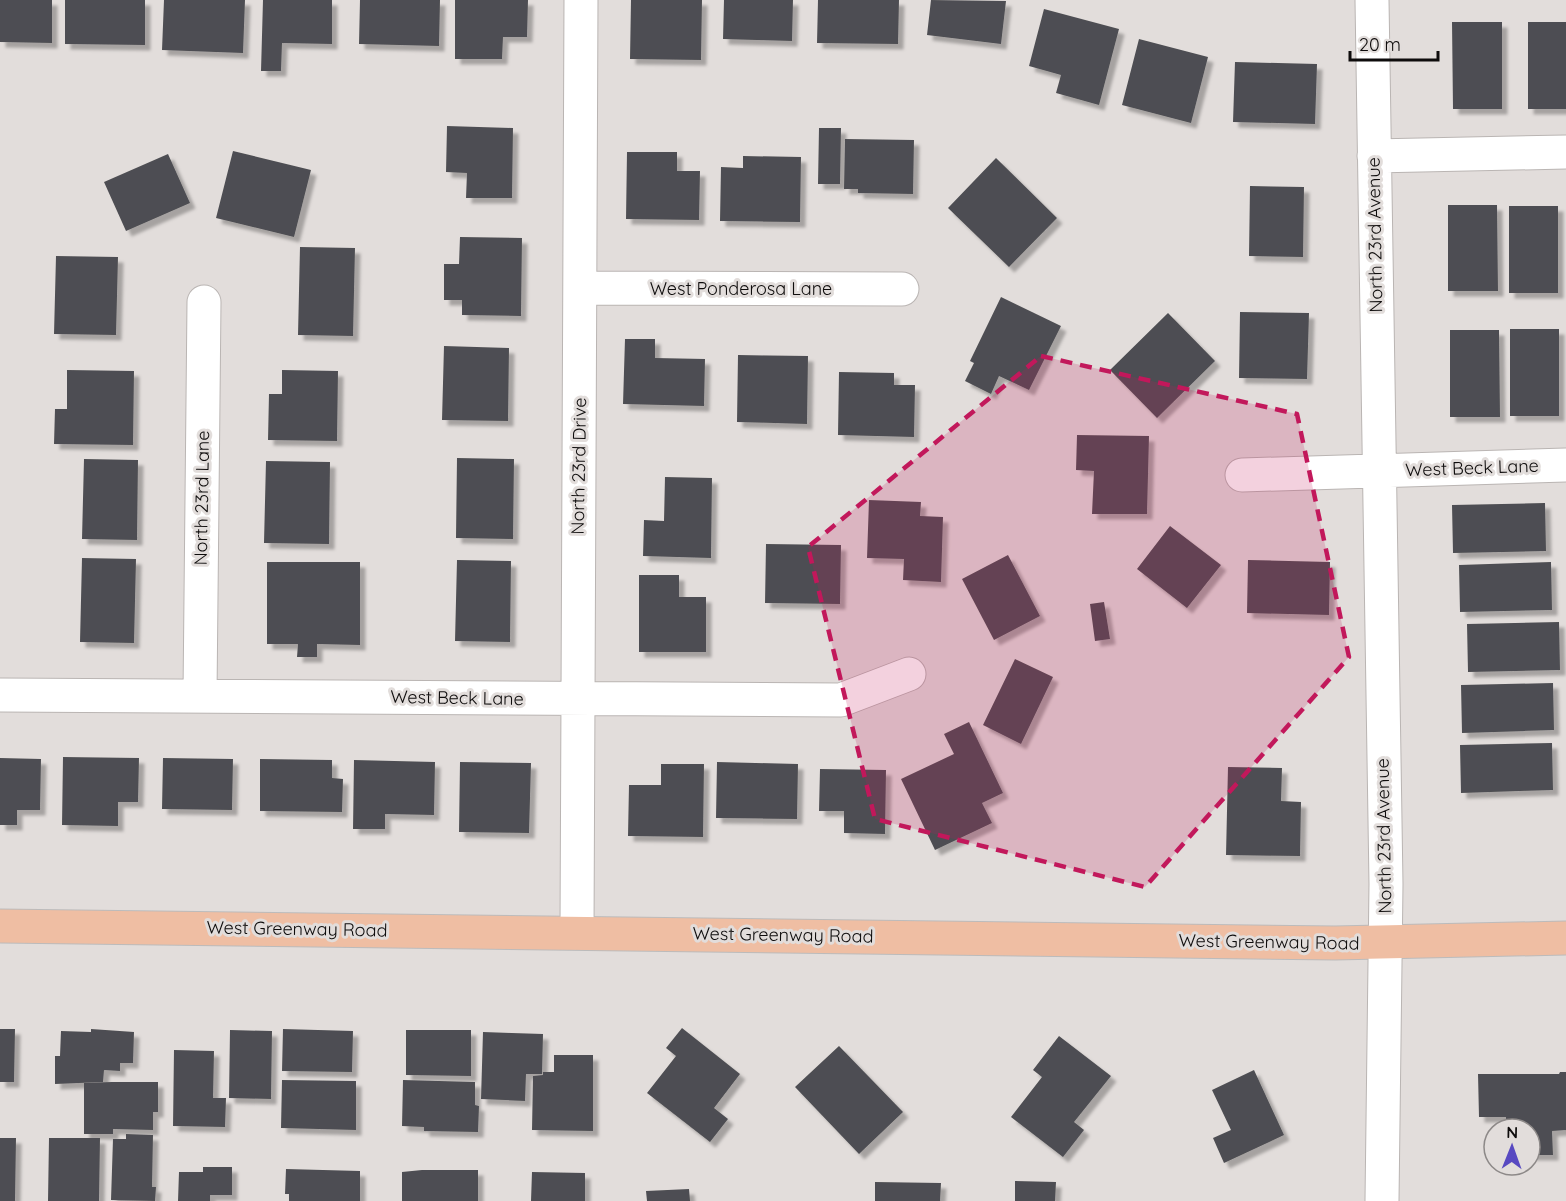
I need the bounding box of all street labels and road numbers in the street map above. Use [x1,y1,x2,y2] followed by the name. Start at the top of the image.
[1362,157,1387,313] street label: North 23rd Avenue
[650,277,832,300] street label: West Ponderosa Lane
[566,397,591,535] street label: North 23rd Drive
[189,430,214,566] street label: North 23rd Lane
[1405,454,1539,481] street label: West Beck Lane
[390,685,524,710] street label: West Beck Lane
[1371,758,1396,914] street label: North 23rd Avenue
[206,915,388,942] street label: West Greenway Road
[692,921,874,948] street label: West Greenway Road
[1178,928,1360,955] street label: West Greenway Road

